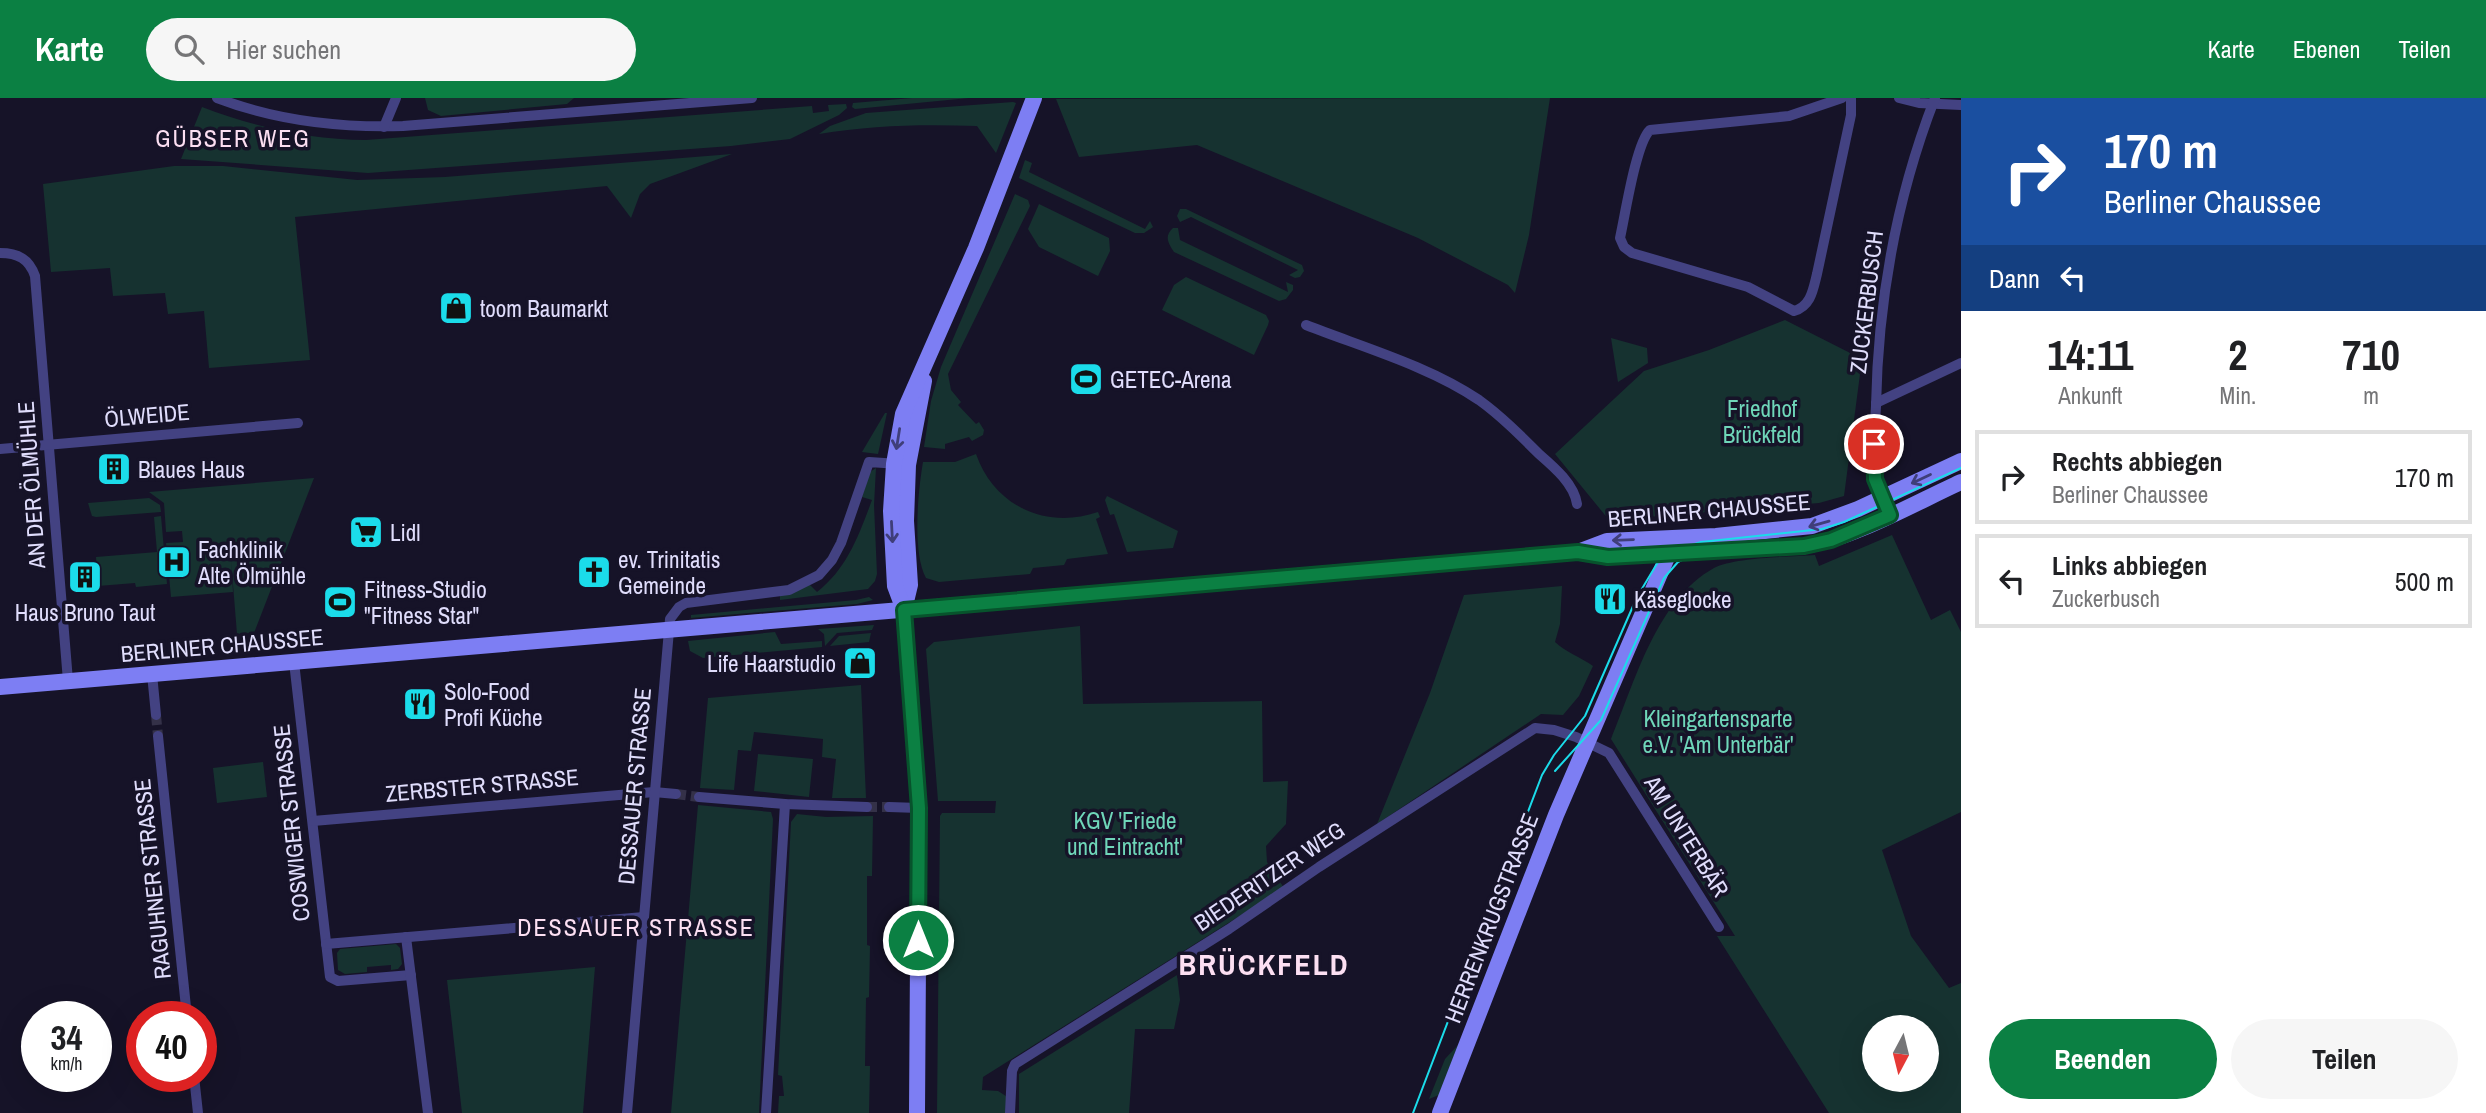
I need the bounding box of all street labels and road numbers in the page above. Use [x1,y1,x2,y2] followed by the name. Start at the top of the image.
[1842,229,1890,375] street label: ZUCKERBUSCH
[103,396,191,434] street label: ÖLWEIDE
[10,400,52,571] street label: AN DER ÖLMÜHLE
[1606,486,1812,534] street label: BERLINER CHAUSSEE
[119,621,325,669] street label: BERLINER CHAUSSEE
[610,687,658,885] street label: DESSAUER STRASSE
[265,723,317,923] street label: COSWIGER STRASSE
[384,761,580,809] street label: ZERBSTER STRASSE
[1637,769,1737,903] street label: AM UNTERBÄR
[126,777,178,981] street label: RAGUHNER STRASSE
[1437,809,1545,1027] street label: HERRENKRUGSTRASSE
[1188,814,1350,938] street label: BIEDERITZER WEG

